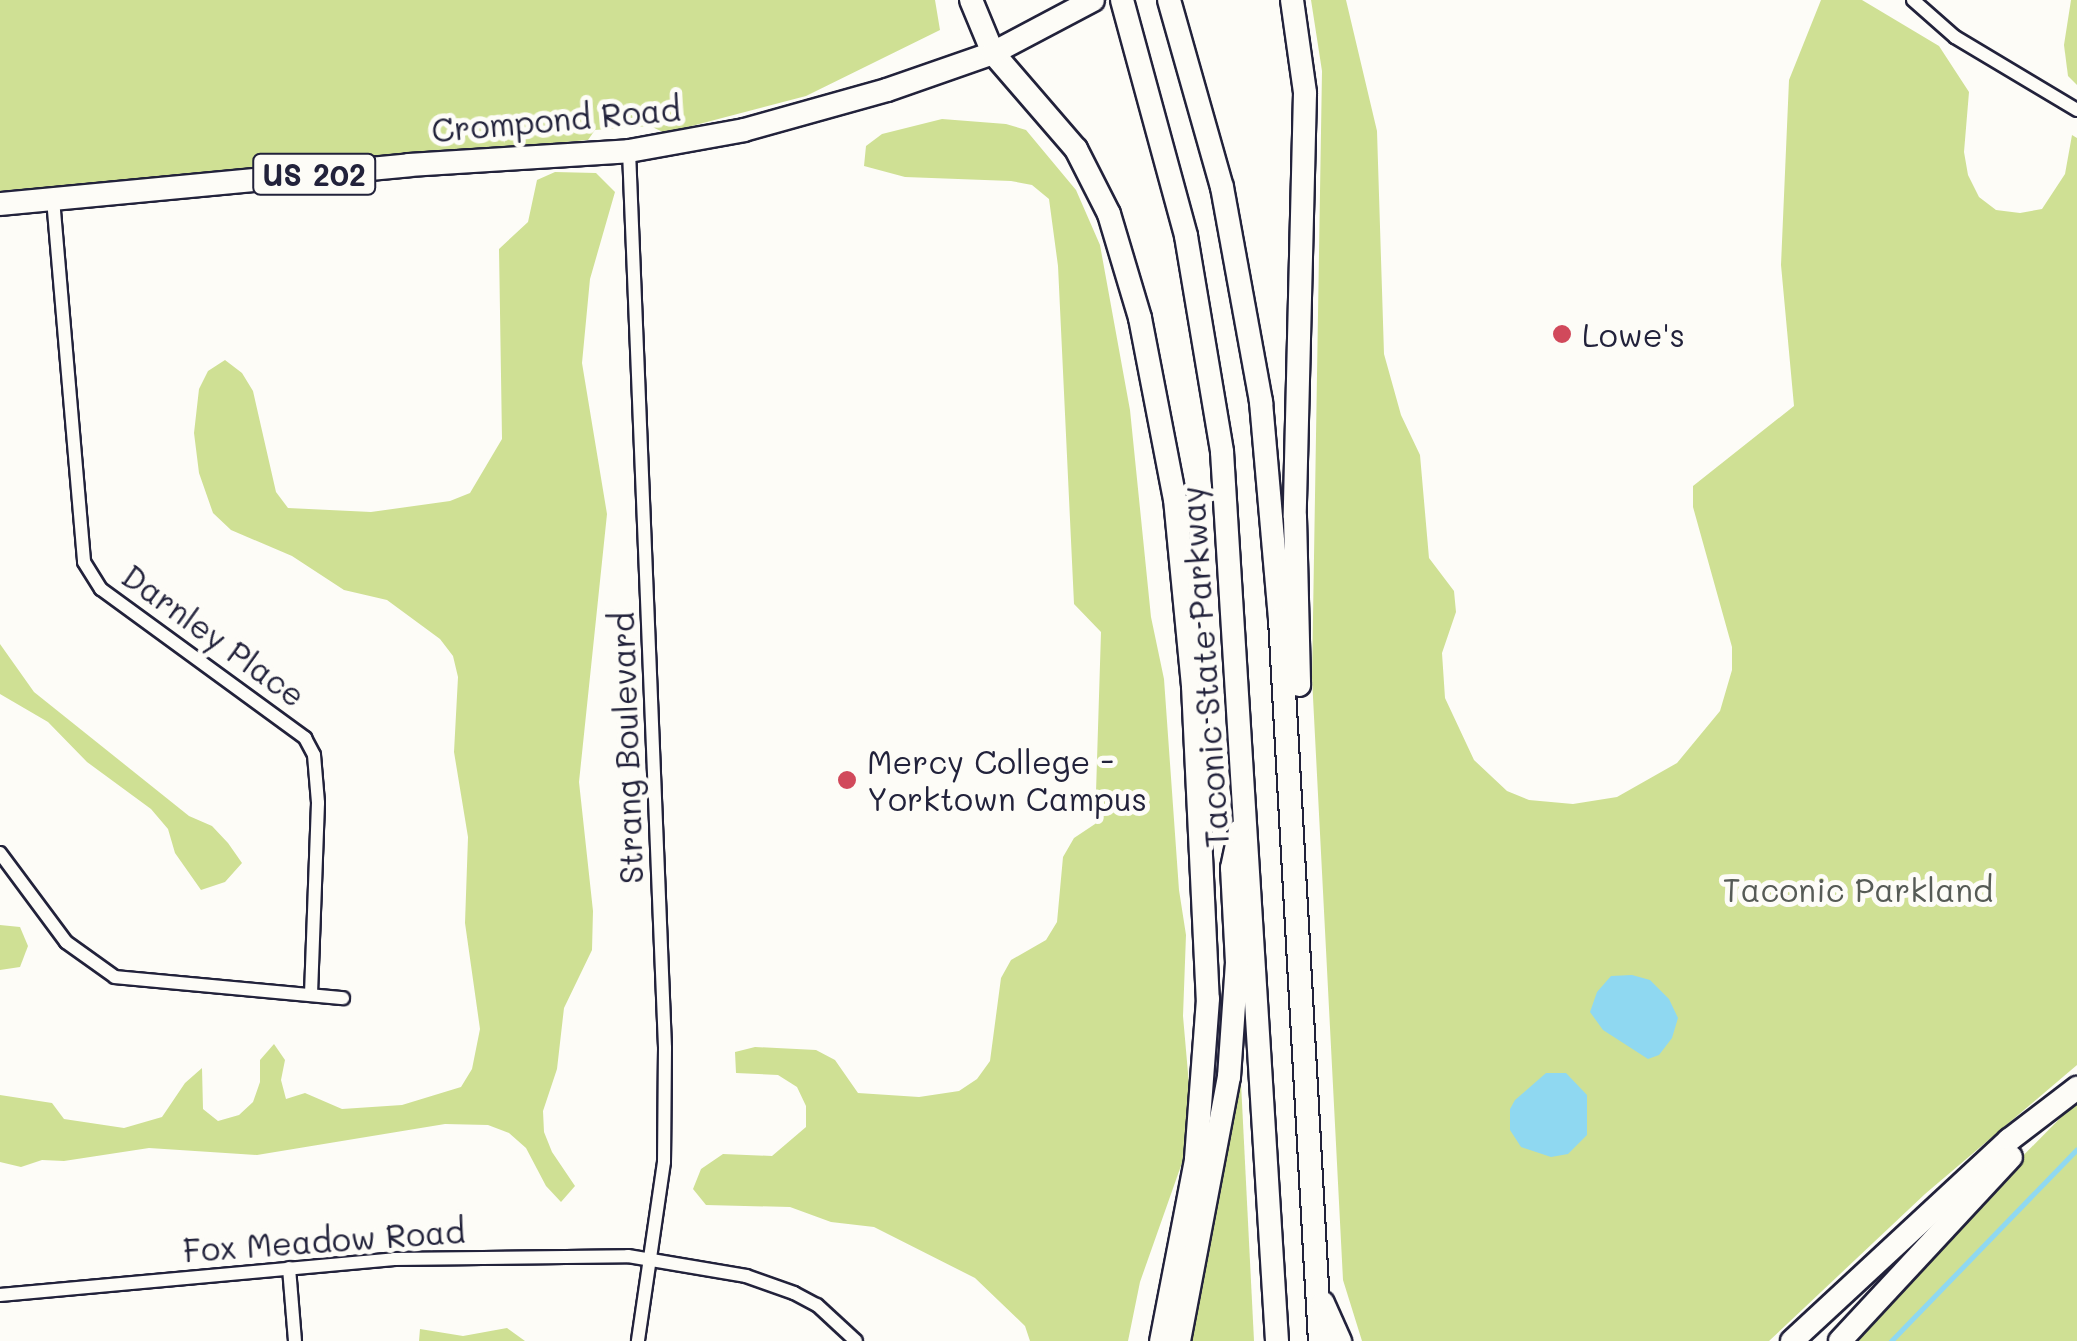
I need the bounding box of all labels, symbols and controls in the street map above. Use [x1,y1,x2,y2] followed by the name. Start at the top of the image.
[430,89,682,149] street label: Crompond Road
[252,149,376,199] road number: US 202
[1582,315,1685,353] place label: Lowe's
[1551,323,1573,345] marker: Lowe's
[1172,485,1236,849] street label: Taconic State Parkway
[115,556,313,714] street label: Darnley Place
[602,611,650,885] street label: Strang Boulevard
[867,743,1147,818] place label: Mercy College - Yorktown Campus
[836,769,858,791] marker: Mercy College - Yorktown Campus
[1723,870,1993,908] park label: Taconic Parkland
[182,1211,466,1269] street label: Fox Meadow Road

